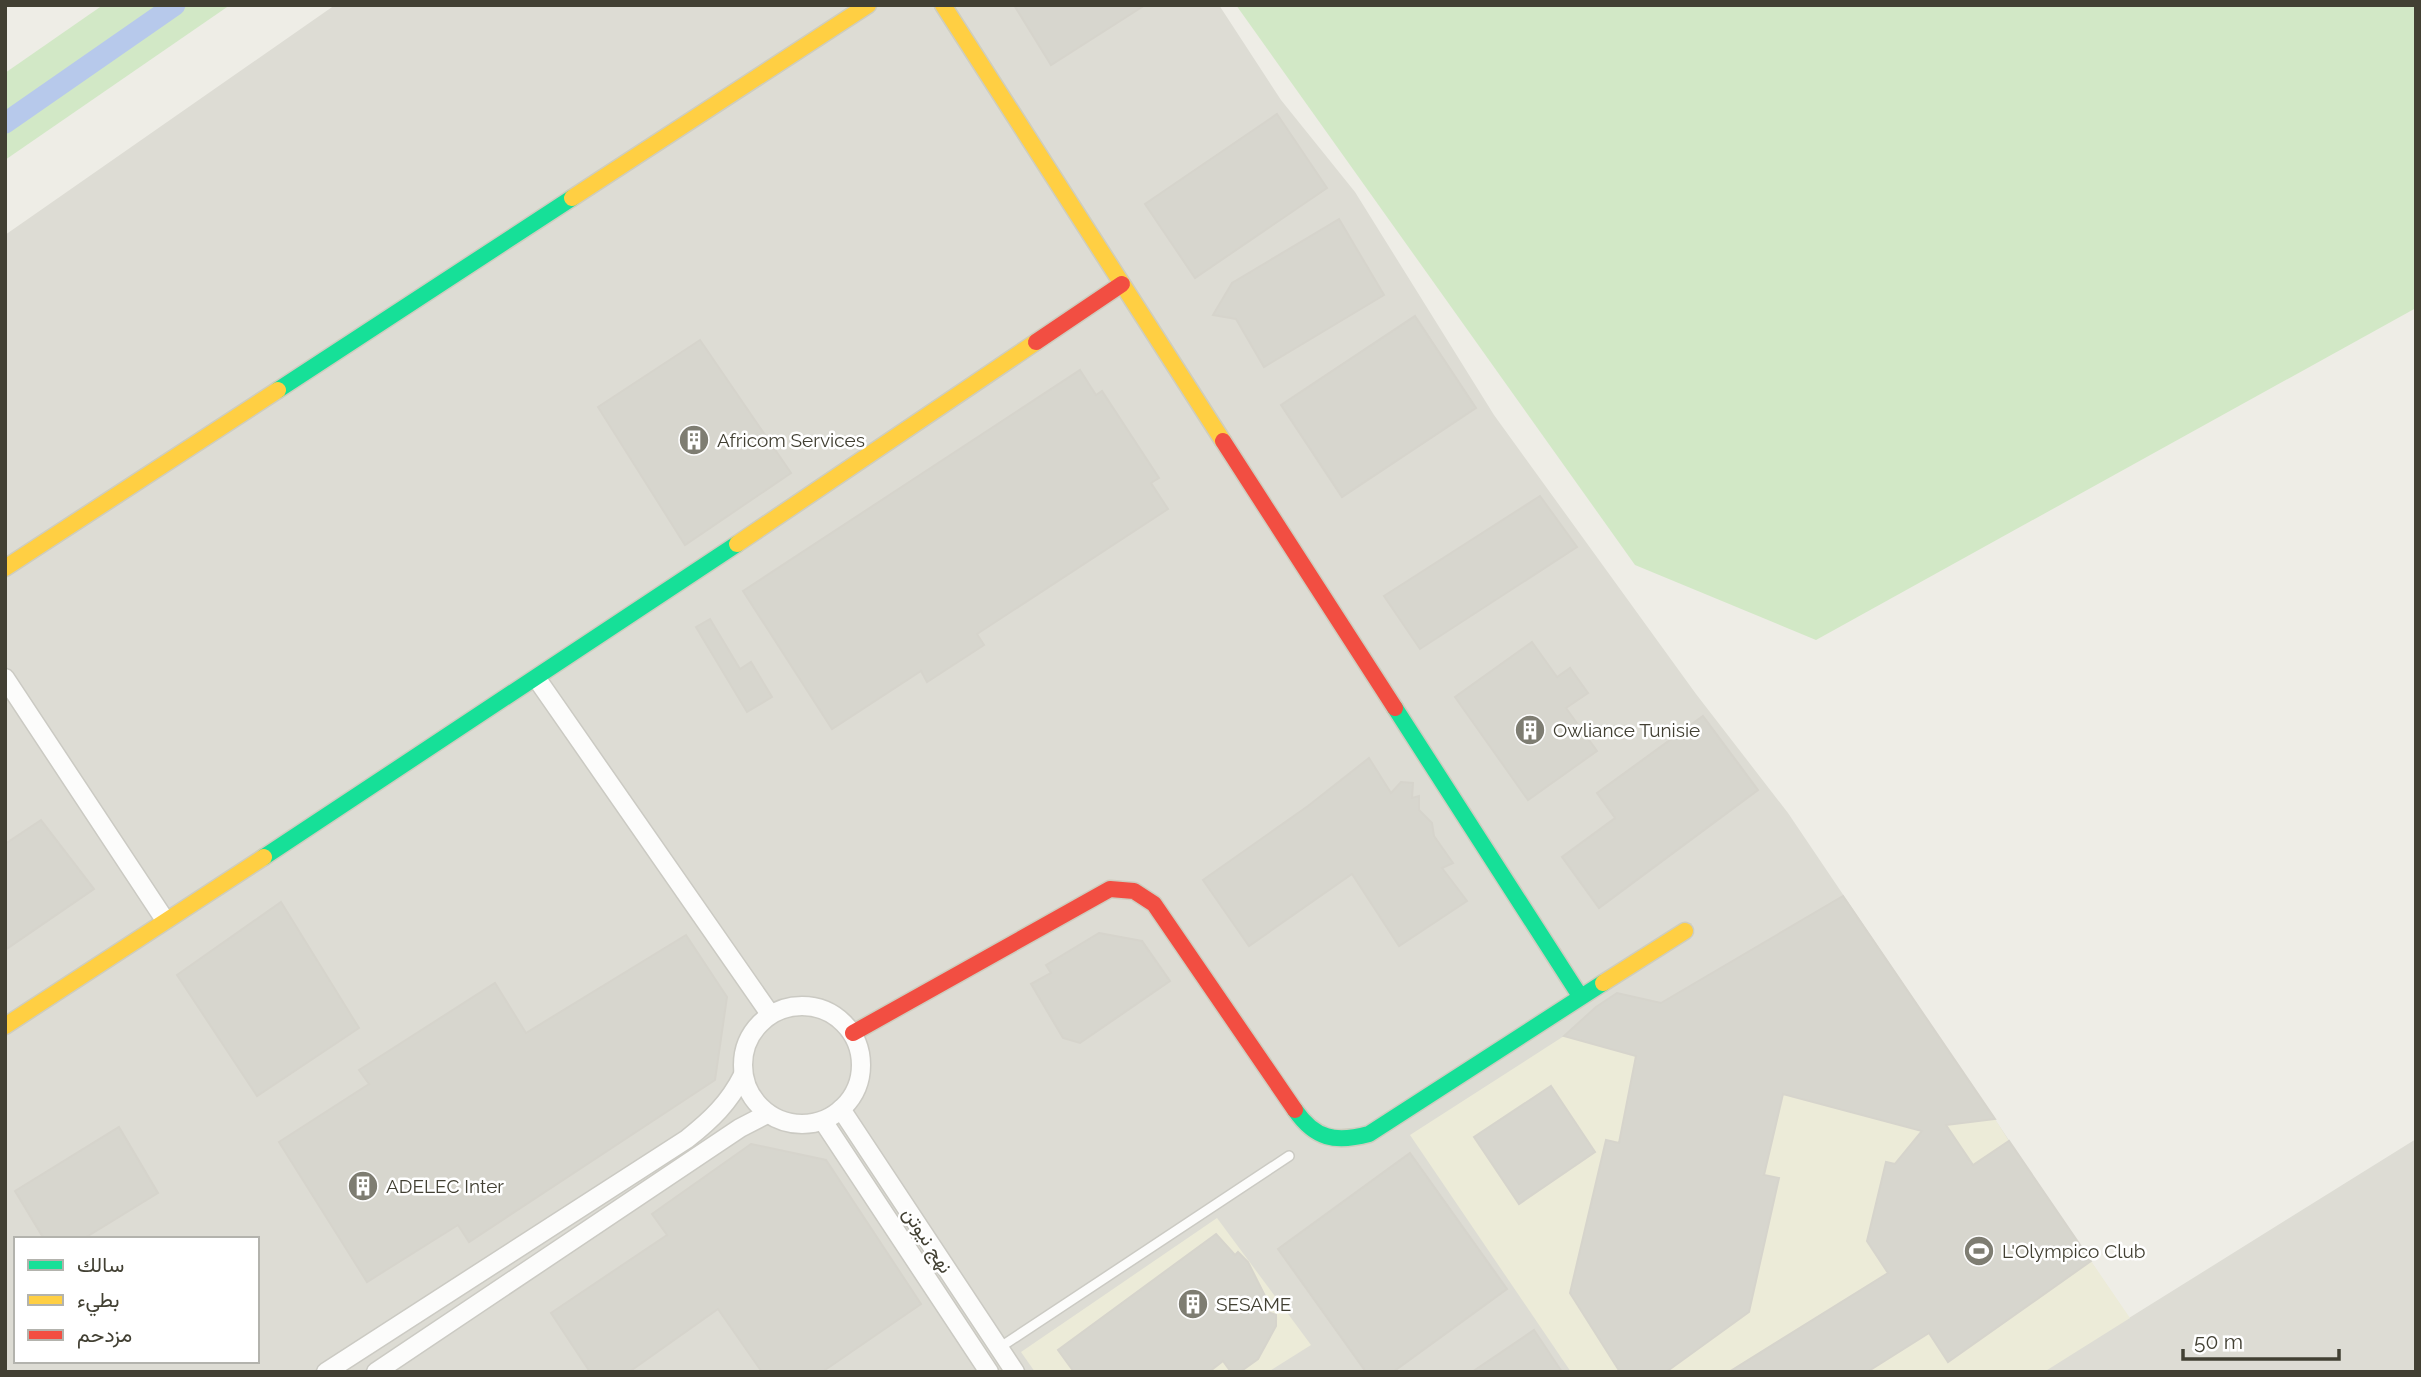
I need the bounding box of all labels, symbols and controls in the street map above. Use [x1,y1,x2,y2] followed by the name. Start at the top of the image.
[677,423,711,457] building icon: Africom Services
[717,429,865,451] place label: Africom Services
[1513,713,1547,747] building icon: Owliance Tunisie
[1553,719,1700,741] place label: Owliance Tunisie
[346,1169,380,1203] building icon: ADELEC Inter
[386,1175,504,1197] place label: ADELEC Inter
[896,1203,957,1279] street label: نهج نيوتن
[1962,1234,1996,1268] sports icon: L'Olympico Club
[14,1237,259,1363] legend
[2002,1240,2145,1262] place label: L'Olympico Club
[77,1252,124,1277] text: سالك
[77,1287,120,1317] text: بطيء
[1176,1287,1210,1321] building icon: SESAME
[1216,1293,1291,1315] place label: SESAME
[2183,1318,2339,1362] scale bar
[77,1322,132,1349] text: مزدحم
[2194,1329,2243,1354] text: 50 m

